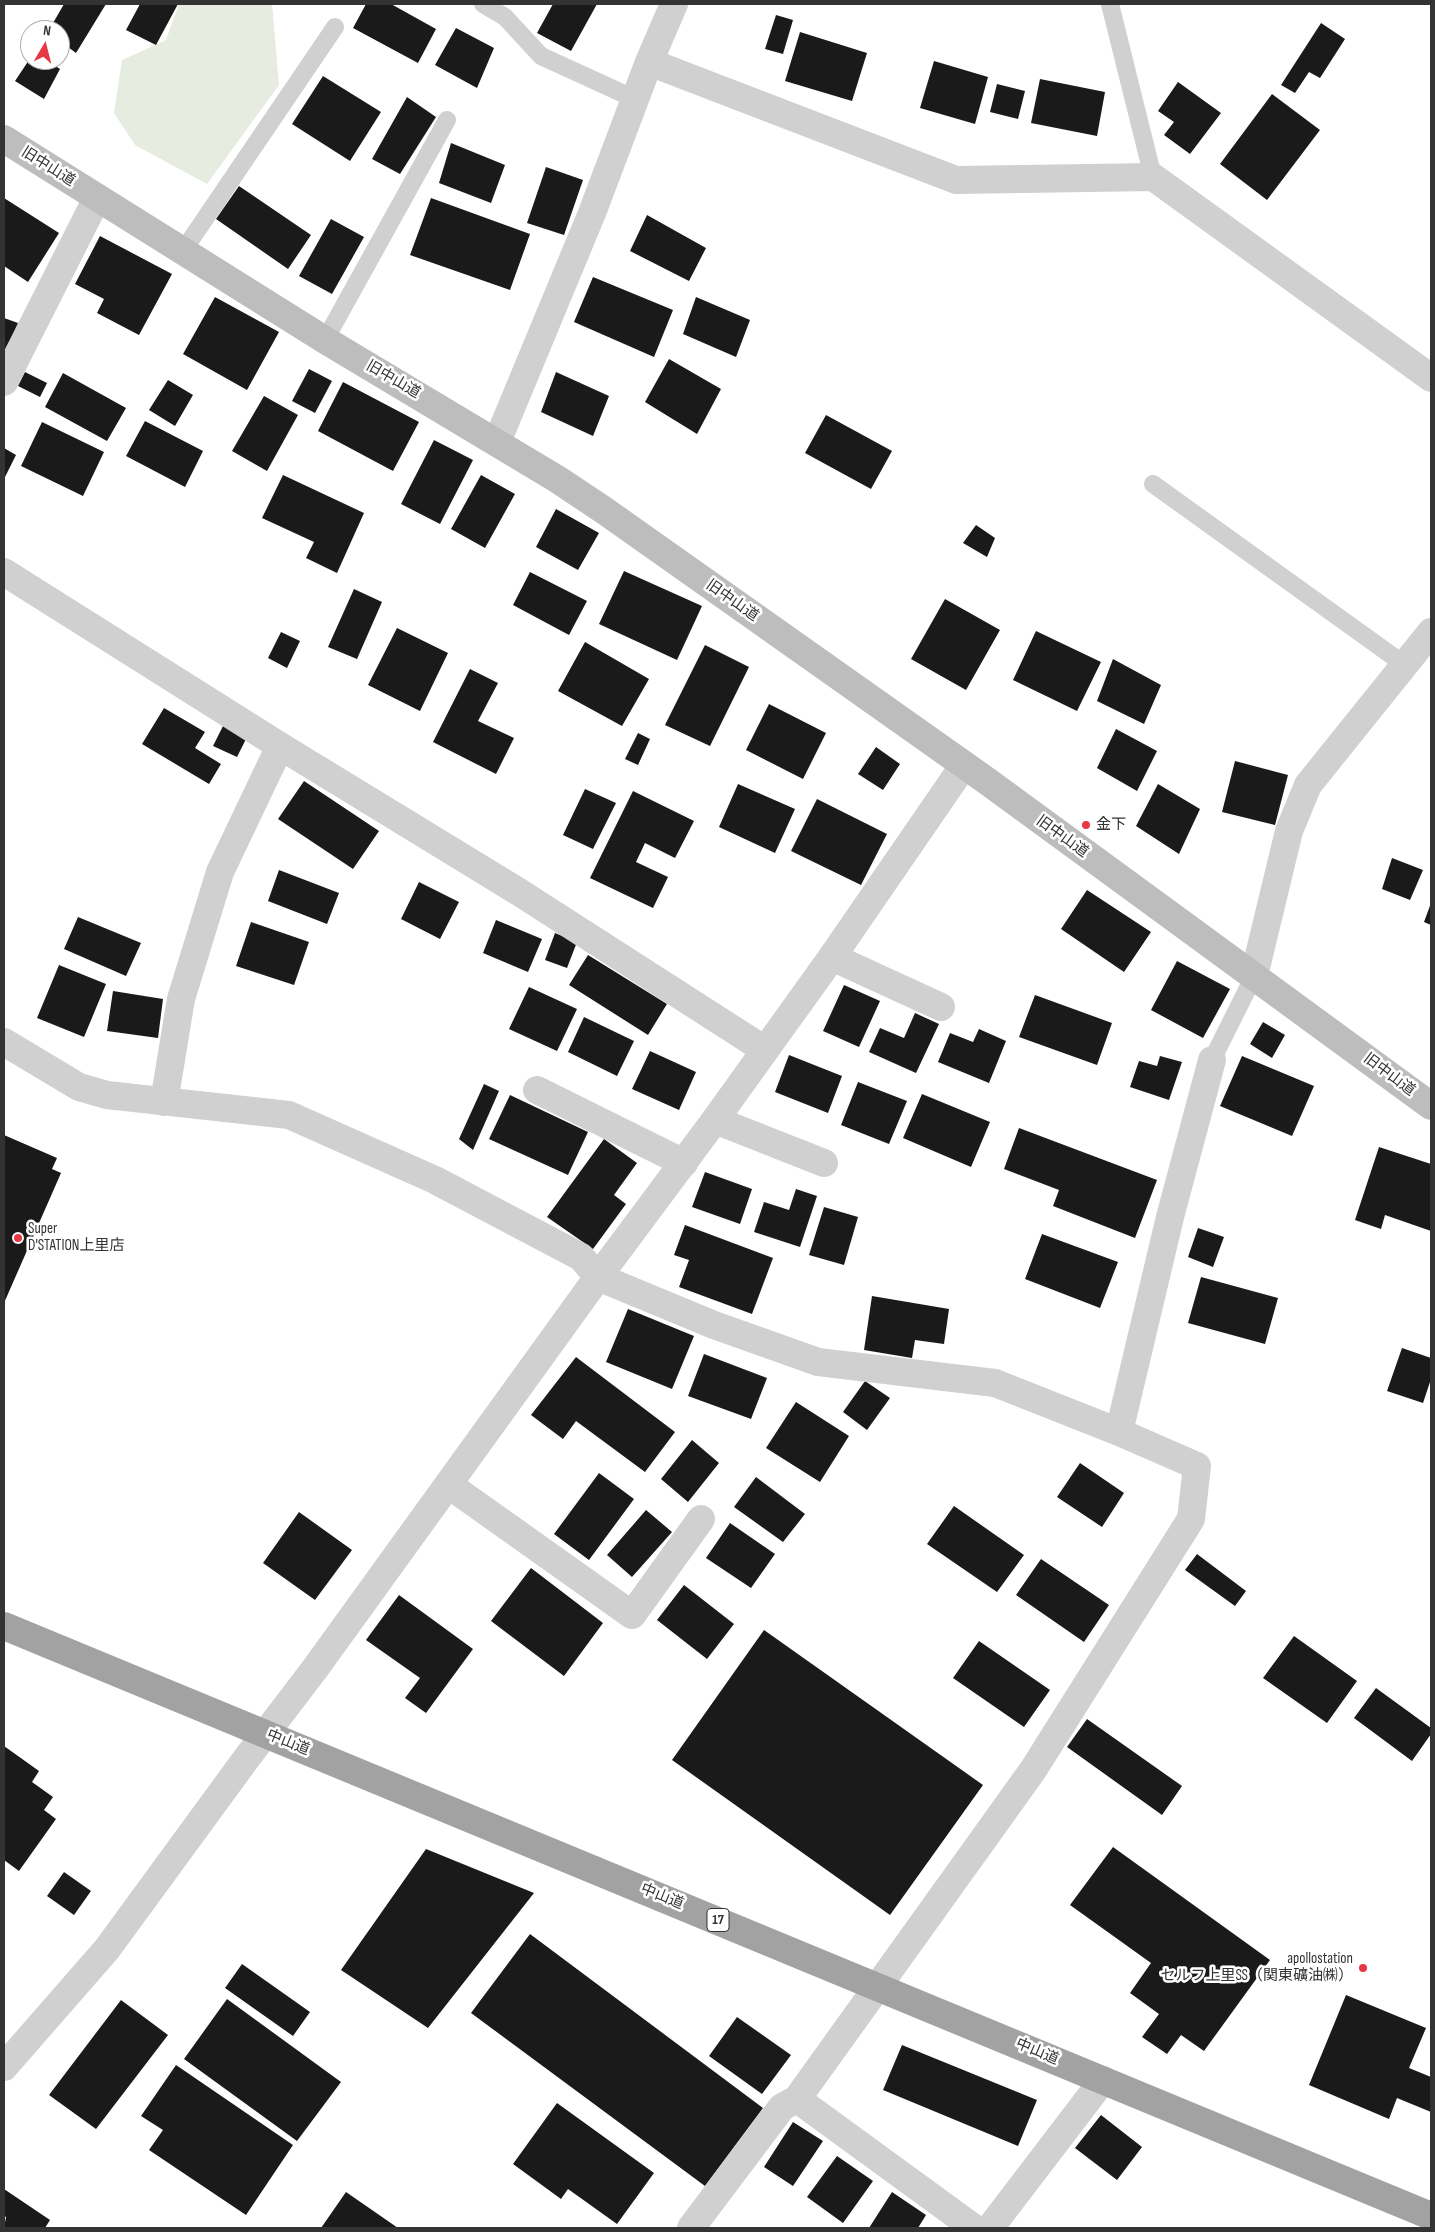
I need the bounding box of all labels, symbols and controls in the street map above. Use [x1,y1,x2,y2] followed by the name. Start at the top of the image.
[20,20,70,70] north arrow
[42,22,52,40] text: N
[18,143,78,191] street label: 旧中山道
[363,357,423,403] street label: 旧中山道
[702,576,762,626] street label: 旧中山道
[1032,812,1092,862] street label: 旧中山道
[1096,816,1126,834] place label: 金下
[1080,819,1092,831] marker: 金下
[1360,1050,1418,1100] street label: 旧中山道
[28,1220,124,1255] place label: Super D'STATION上里店
[12,1232,24,1244] marker: Super D'STATION上里店
[264,1726,312,1760] street label: 中山道
[638,1880,686,1914] street label: 中山道
[707,1908,729,1932] road number: 17
[1160,1950,1353,1985] place label: apollostation セルフ上里SS（関東礦油㈱）
[1357,1962,1369,1974] marker: apollostation セルフ上里SS（関東礦油㈱）
[1013,2035,1061,2069] street label: 中山道

